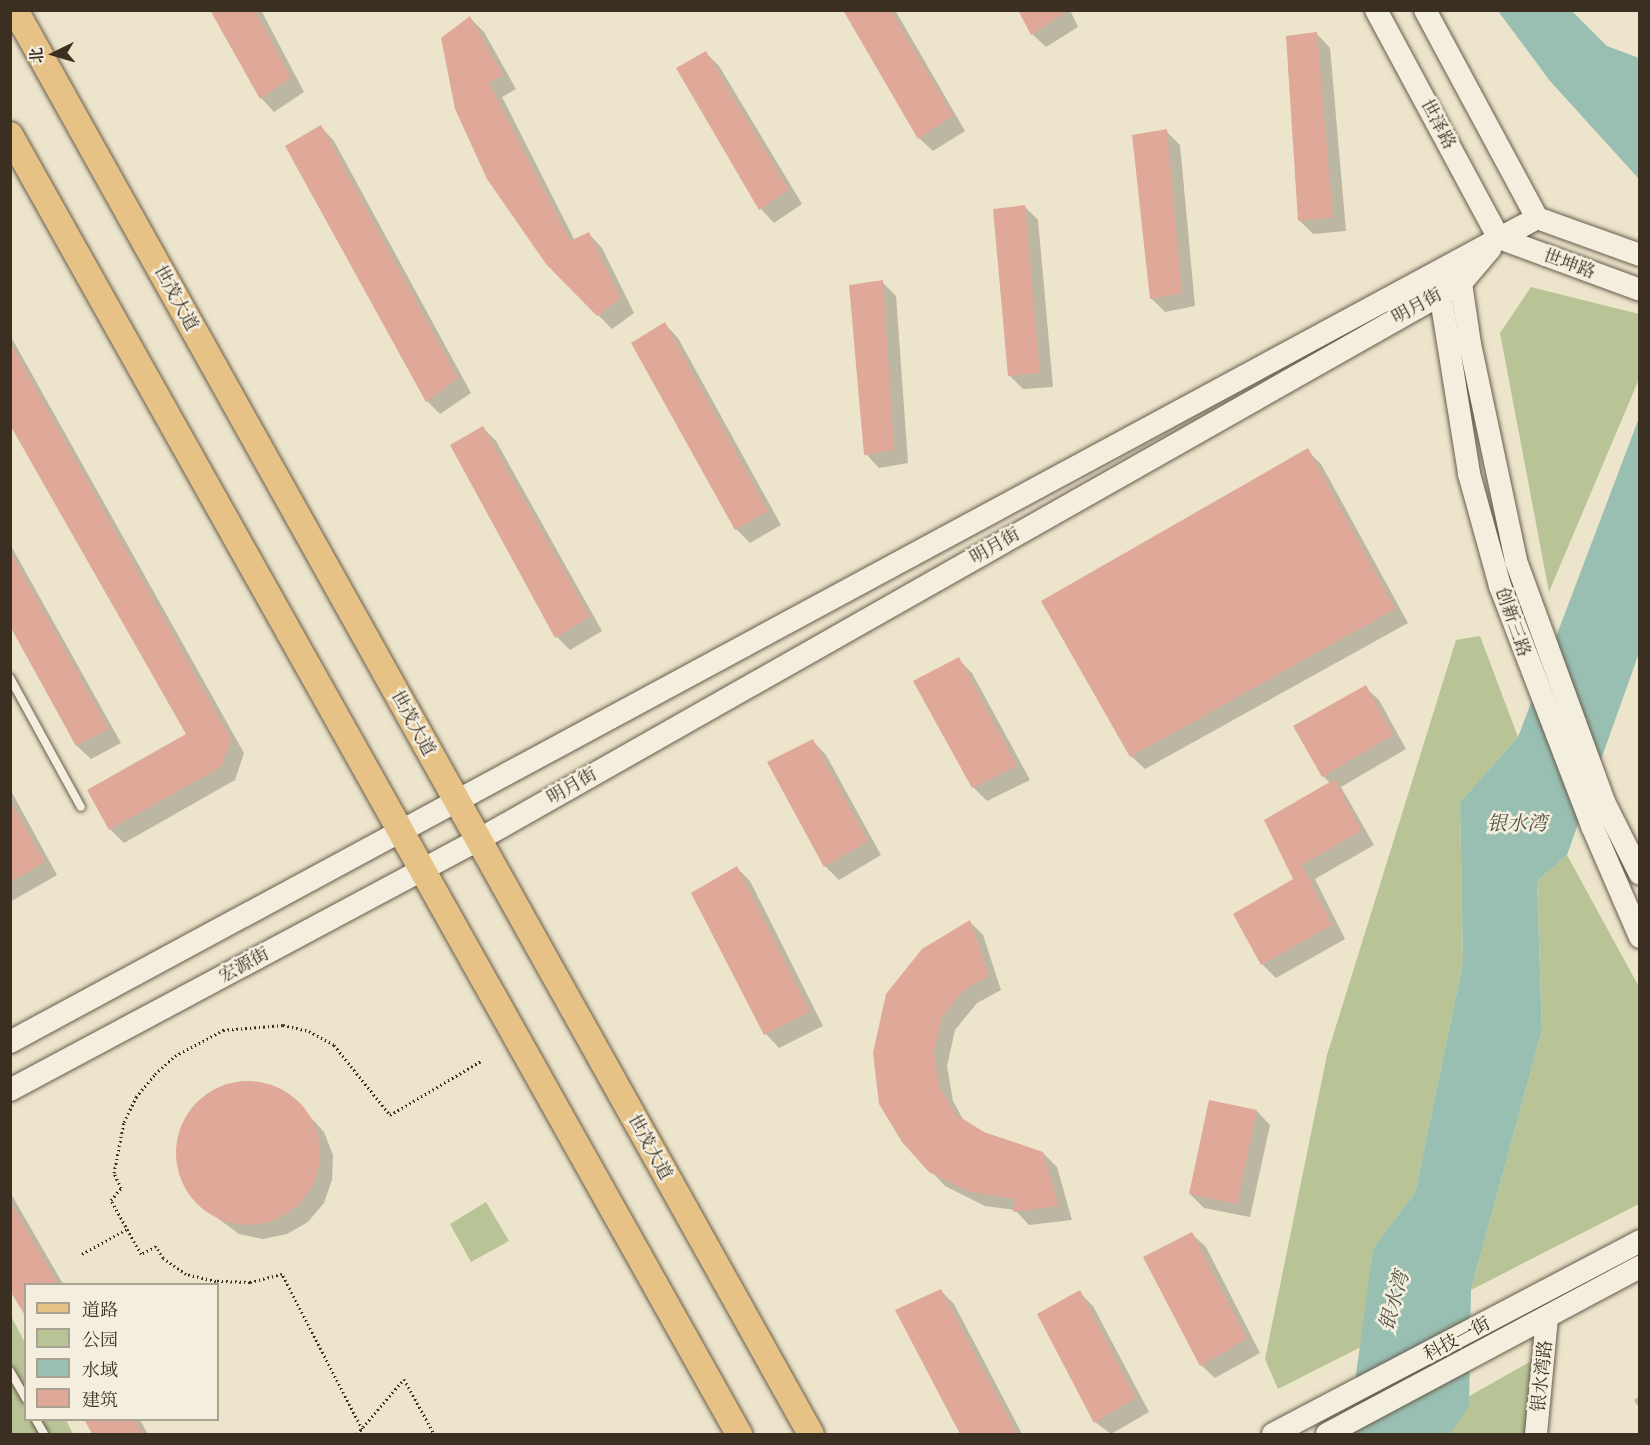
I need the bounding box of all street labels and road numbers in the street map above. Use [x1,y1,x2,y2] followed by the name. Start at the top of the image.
[1416,95,1460,153] street label: 世泽路
[1540,245,1598,283] street label: 世坤路
[149,261,203,335] street label: 世茂大道
[1388,283,1446,329] street label: 明月街
[966,523,1024,569] street label: 明月街
[1491,584,1535,660] street label: 创新三路
[386,686,440,760] street label: 世茂大道
[543,763,601,809] street label: 明月街
[215,943,273,987] street label: 宏源街
[623,1110,677,1184] street label: 世茂大道
[1420,1313,1494,1365] street label: 科技一街
[1527,1339,1557,1413] street label: 银水湾路

